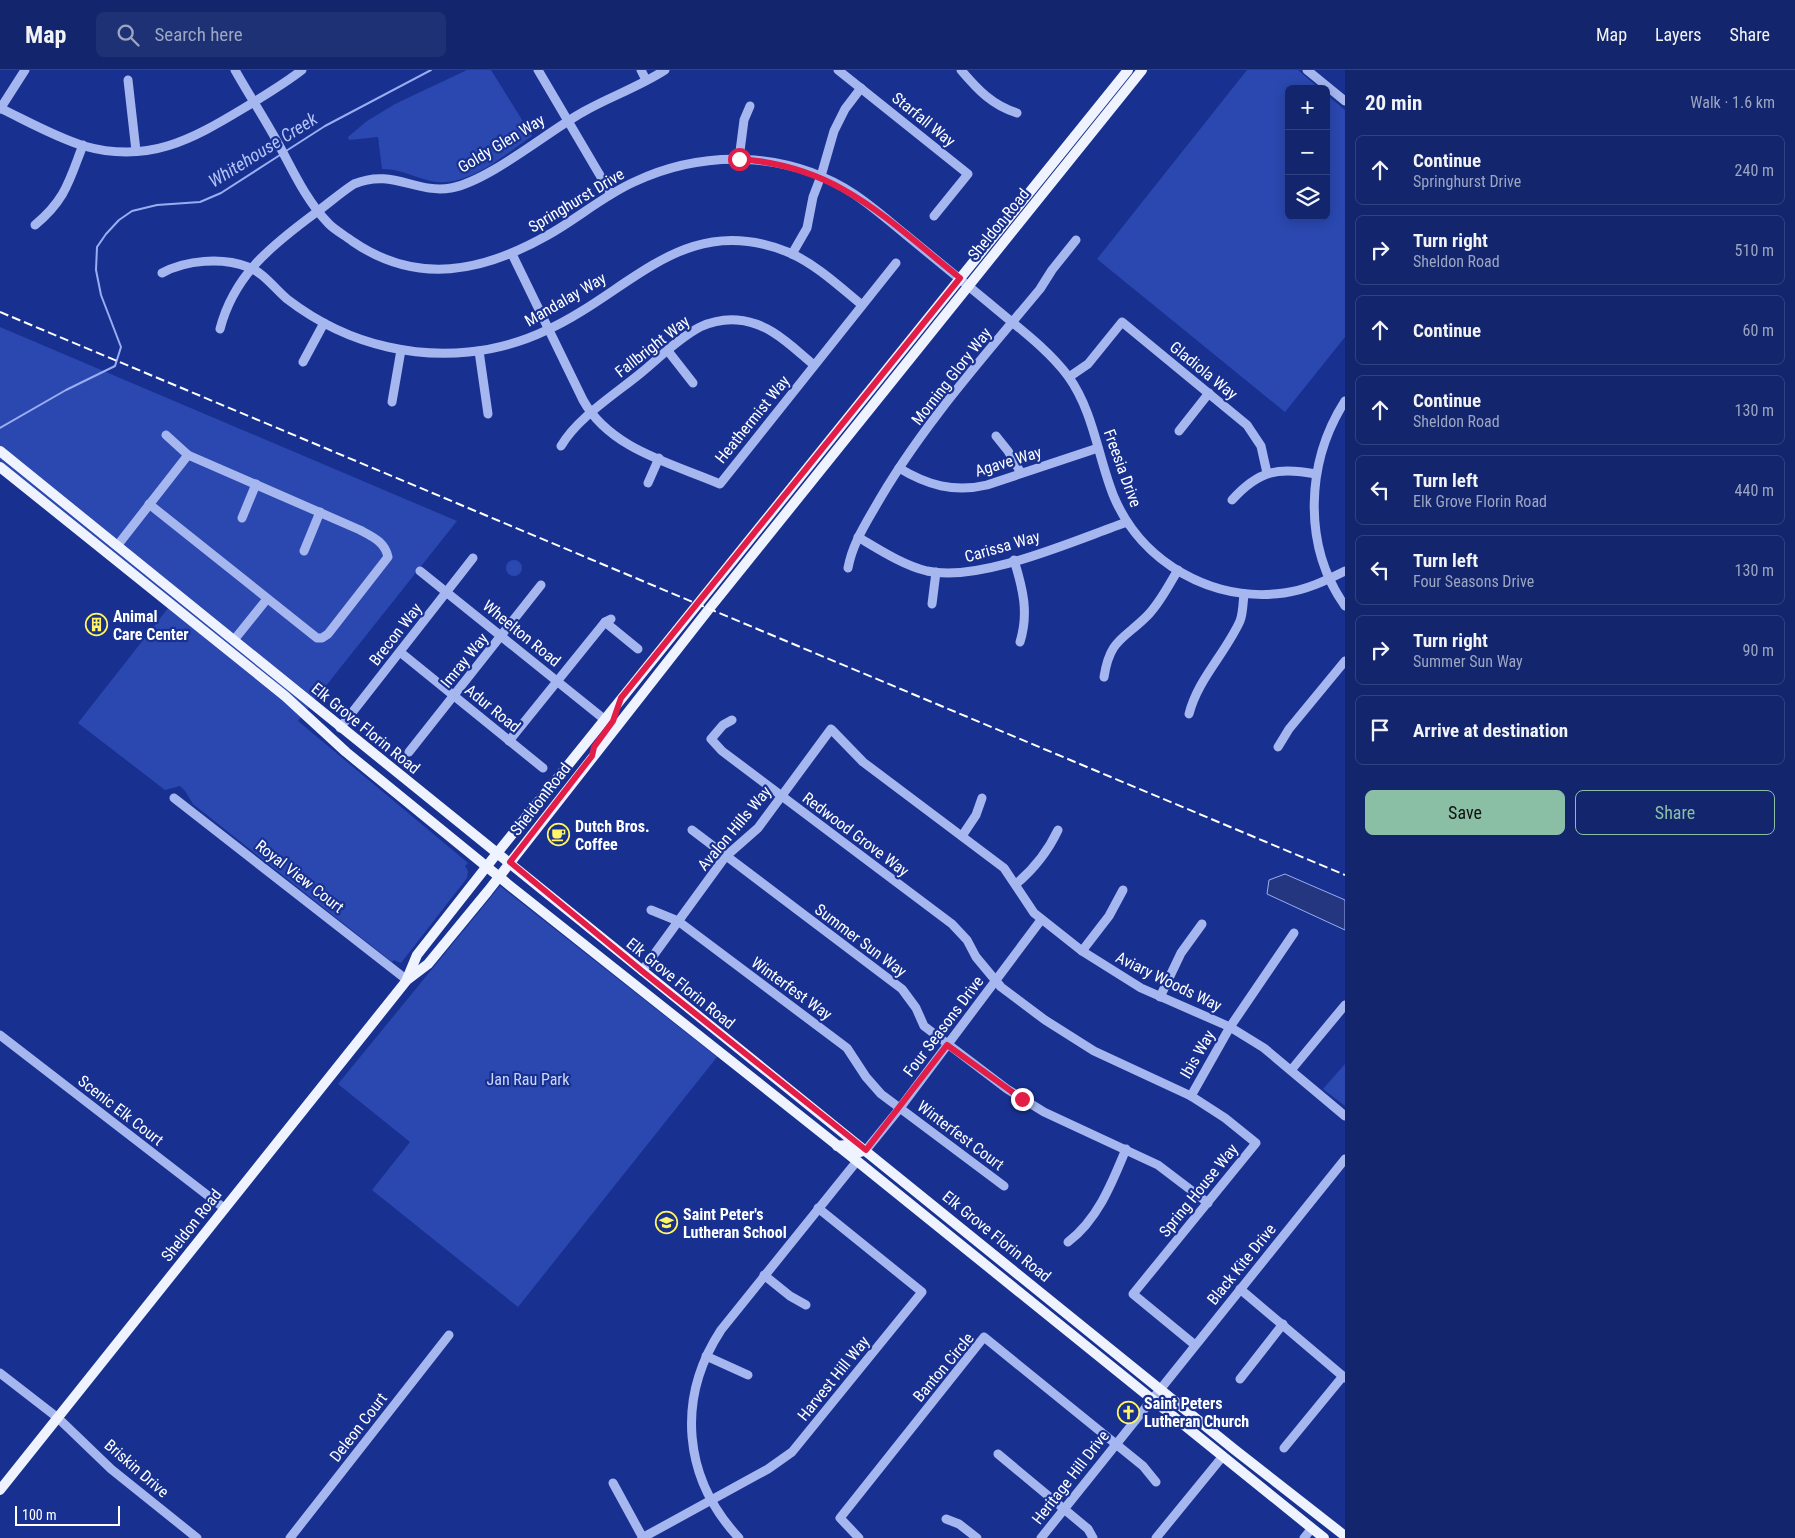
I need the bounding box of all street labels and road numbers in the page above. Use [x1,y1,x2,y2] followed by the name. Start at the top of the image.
[888,88,959,151] street label: Starfall Way
[455,110,548,177] street label: Goldy Glen Way
[525,164,628,236] street label: Springhurst Drive
[964,185,1033,264] street label: Sheldon Road
[521,268,610,330] street label: Mandalay Way
[611,311,694,381] street label: Fallbright Way
[907,324,996,429] street label: Morning Glory Way
[1166,337,1242,404] street label: Gladiola Way
[711,371,794,467] street label: Heathermist Way
[1100,427,1145,510] street label: Freesia Drive
[973,442,1044,481] street label: Agave Way
[962,527,1042,566] street label: Carissa Way
[479,596,564,671] street label: Wheelton Road
[365,599,426,669] street label: Brecon Way
[437,629,492,691] street label: Imray Way
[308,679,424,778] street label: Elk Grove Florin Road
[461,680,524,736] street label: Adur Road
[506,759,575,839] street label: Sheldon Road
[694,782,775,874] street label: Avalon Hills Way
[799,788,913,881] street label: Redwood Grove Way
[252,836,348,917] street label: Royal View Court
[811,900,911,981] street label: Summer Sun Way
[623,934,739,1033] street label: Elk Grove Florin Road
[1113,948,1225,1015] street label: Aviary Woods Way
[748,953,836,1024] street label: Winterfest Way
[899,972,987,1080] street label: Four Seasons Drive
[1176,1026,1219,1082] street label: Ibis Way
[74,1071,167,1150] street label: Scenic Elk Court
[914,1097,1008,1174] street label: Winterfest Court
[1155,1140,1242,1241] street label: Spring House Way
[157,1185,226,1265] street label: Sheldon Road
[939,1187,1055,1286] street label: Elk Grove Florin Road
[1203,1220,1280,1309] street label: Black Kite Drive
[909,1329,978,1406] street label: Banton Circle
[794,1332,873,1424] street label: Harvest Hill Way
[326,1389,391,1466] street label: Deleon Court
[1028,1427,1113,1528] street label: Heritage Hill Drive
[101,1435,173,1501] street label: Briskin Drive

